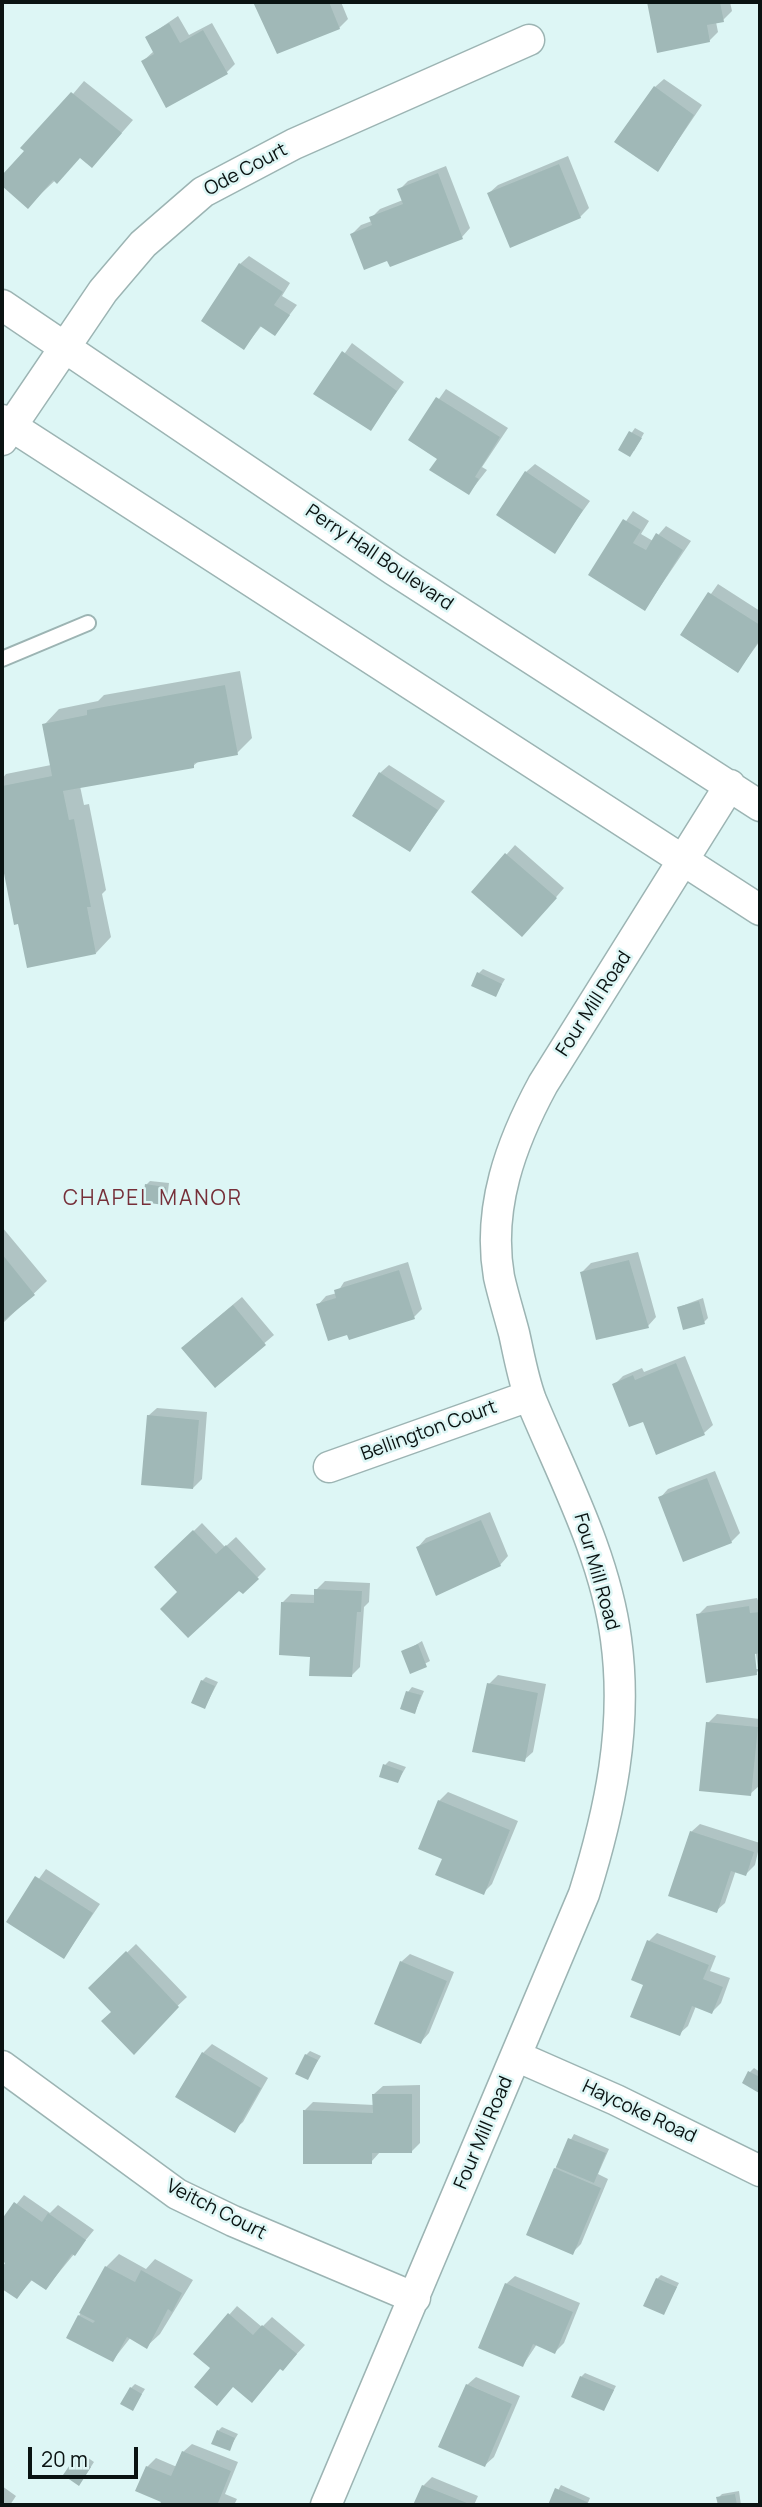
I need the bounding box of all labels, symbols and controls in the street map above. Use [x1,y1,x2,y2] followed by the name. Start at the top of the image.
[201,139,291,201] street label: Ode Court
[301,500,457,616] street label: Perry Hall Boulevard
[552,947,636,1061] street label: Four Mill Road
[64,1186,242,1212] district label: CHAPEL MANOR
[358,1396,500,1466] street label: Bellington Court
[568,1511,624,1633] street label: Four Mill Road
[450,2073,518,2193] street label: Four Mill Road
[578,2076,700,2148] street label: Haycoke Road
[162,2175,270,2245] street label: Veitch Court
[32,2434,142,2478] scale bar
[41,2445,88,2473] text: 20 m

